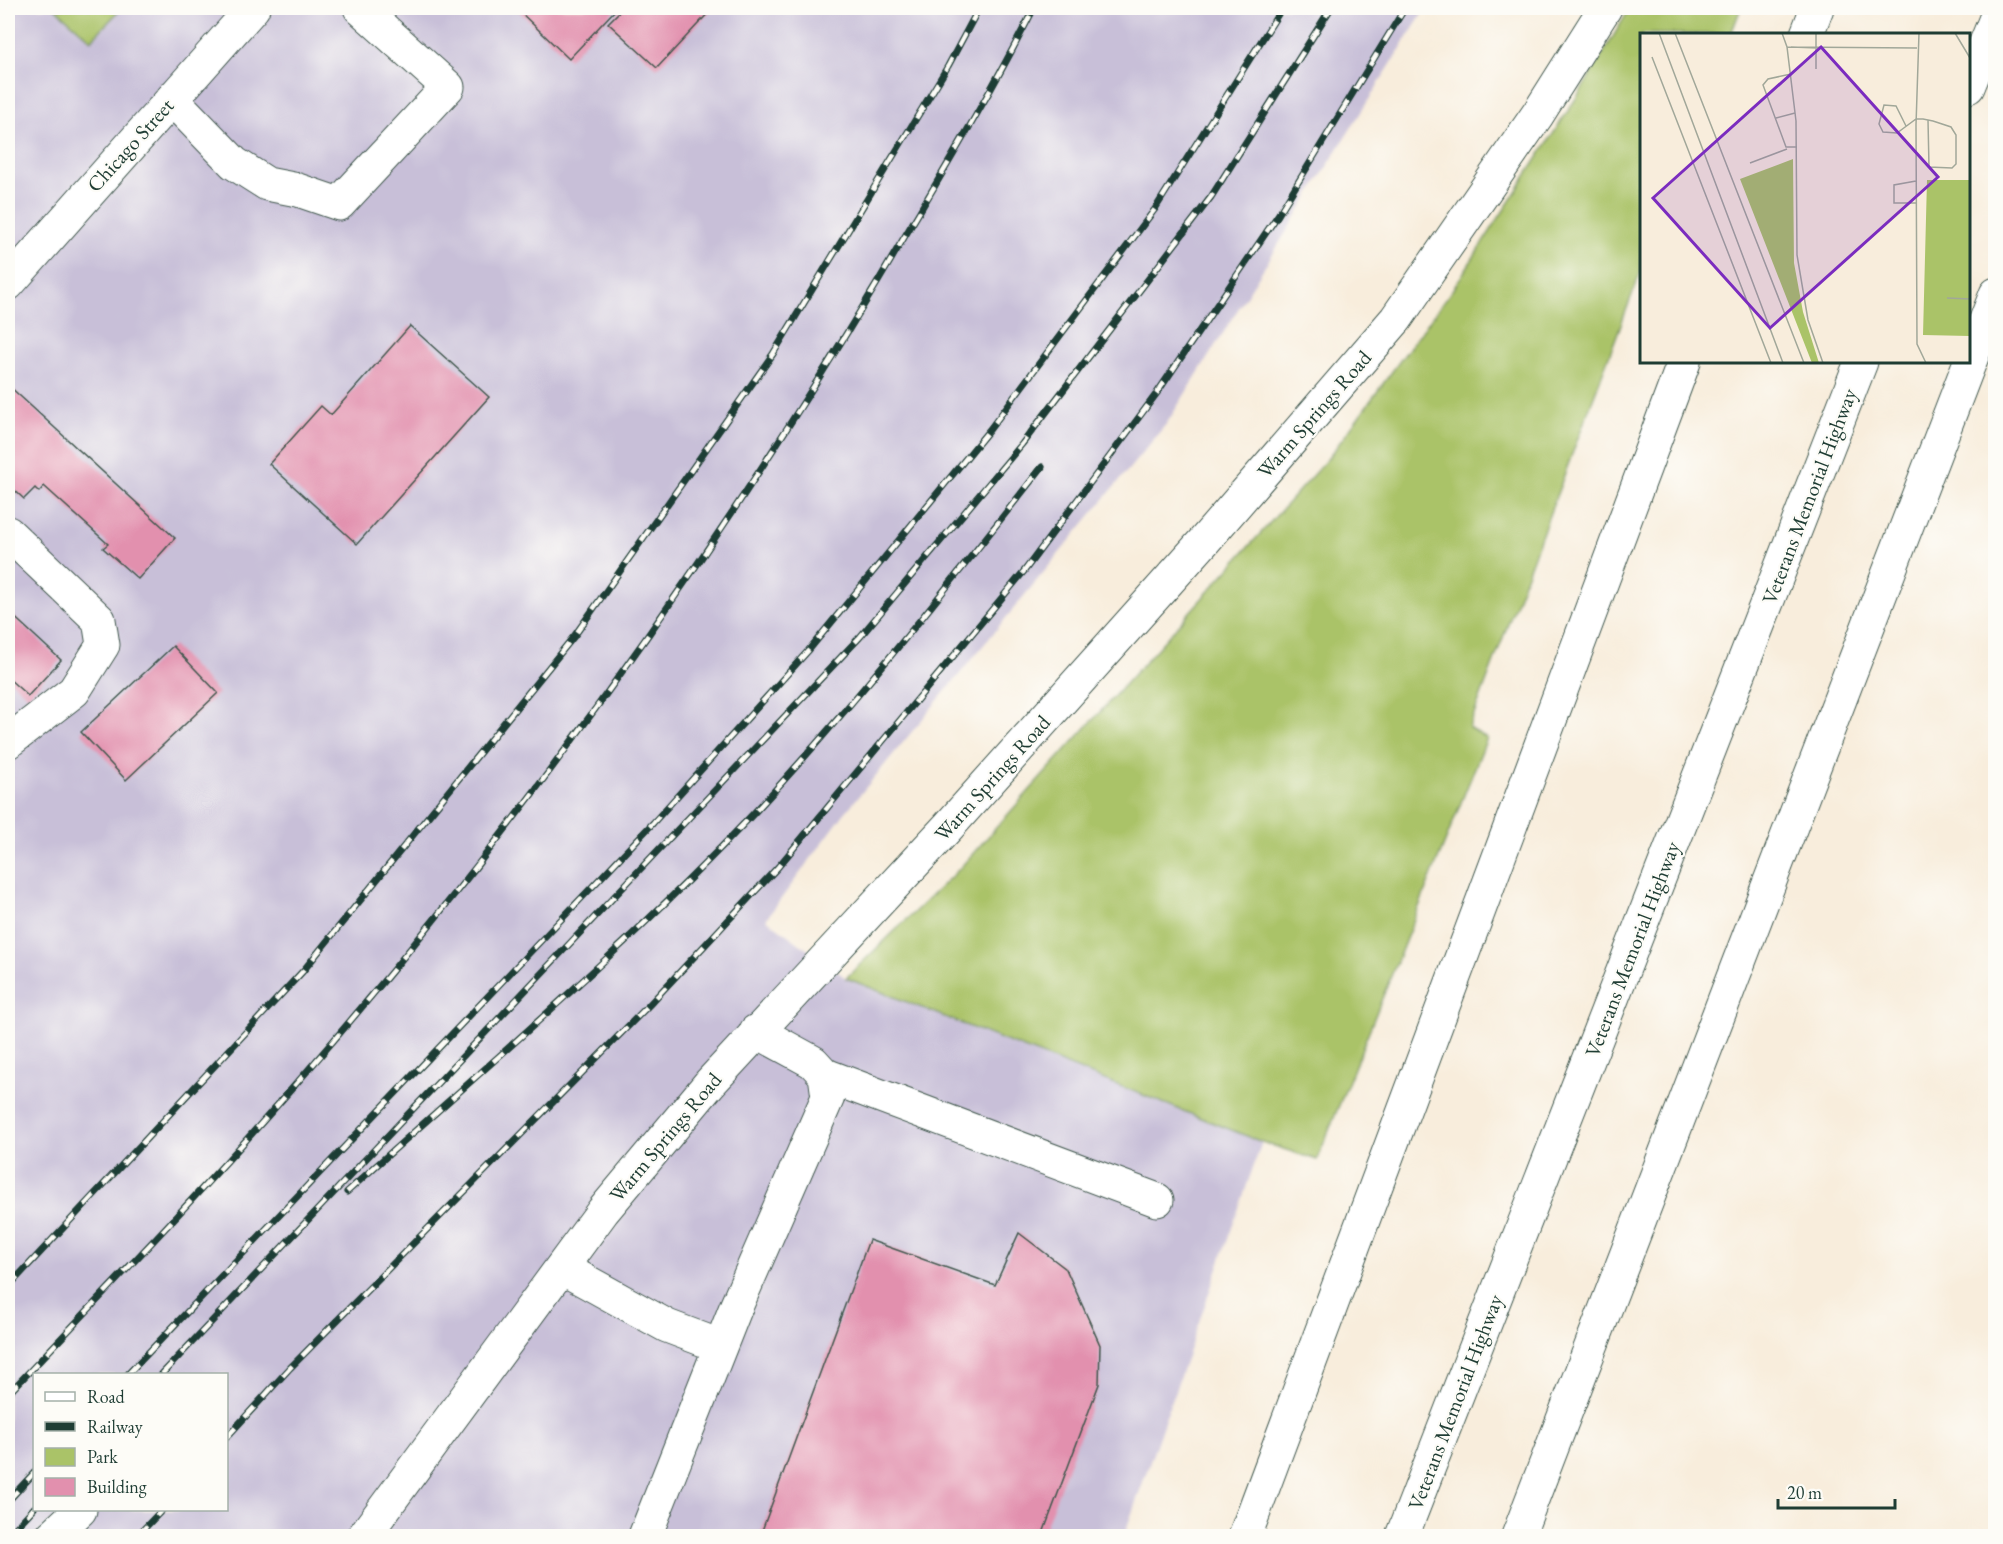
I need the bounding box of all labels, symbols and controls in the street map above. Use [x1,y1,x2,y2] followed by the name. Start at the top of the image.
[1640,33,1970,363] inset map
[81,92,180,198] street label: Chicago Street
[1251,344,1377,484] street label: Warm Springs Road
[1755,384,1863,608] street label: Veterans Memorial Highway
[928,709,1056,847] street label: Warm Springs Road
[1578,837,1686,1061] street label: Veterans Memorial Highway
[603,1066,727,1207] street label: Warm Springs Road
[1401,1290,1509,1514] street label: Veterans Memorial Highway
[33,1373,228,1511] legend
[87,1385,126,1408] text: Road
[87,1415,143,1438] text: Railway
[87,1445,118,1468] text: Park
[1778,1472,1895,1510] scale bar
[87,1475,147,1498] text: Building
[1787,1481,1822,1504] text: 20 m

